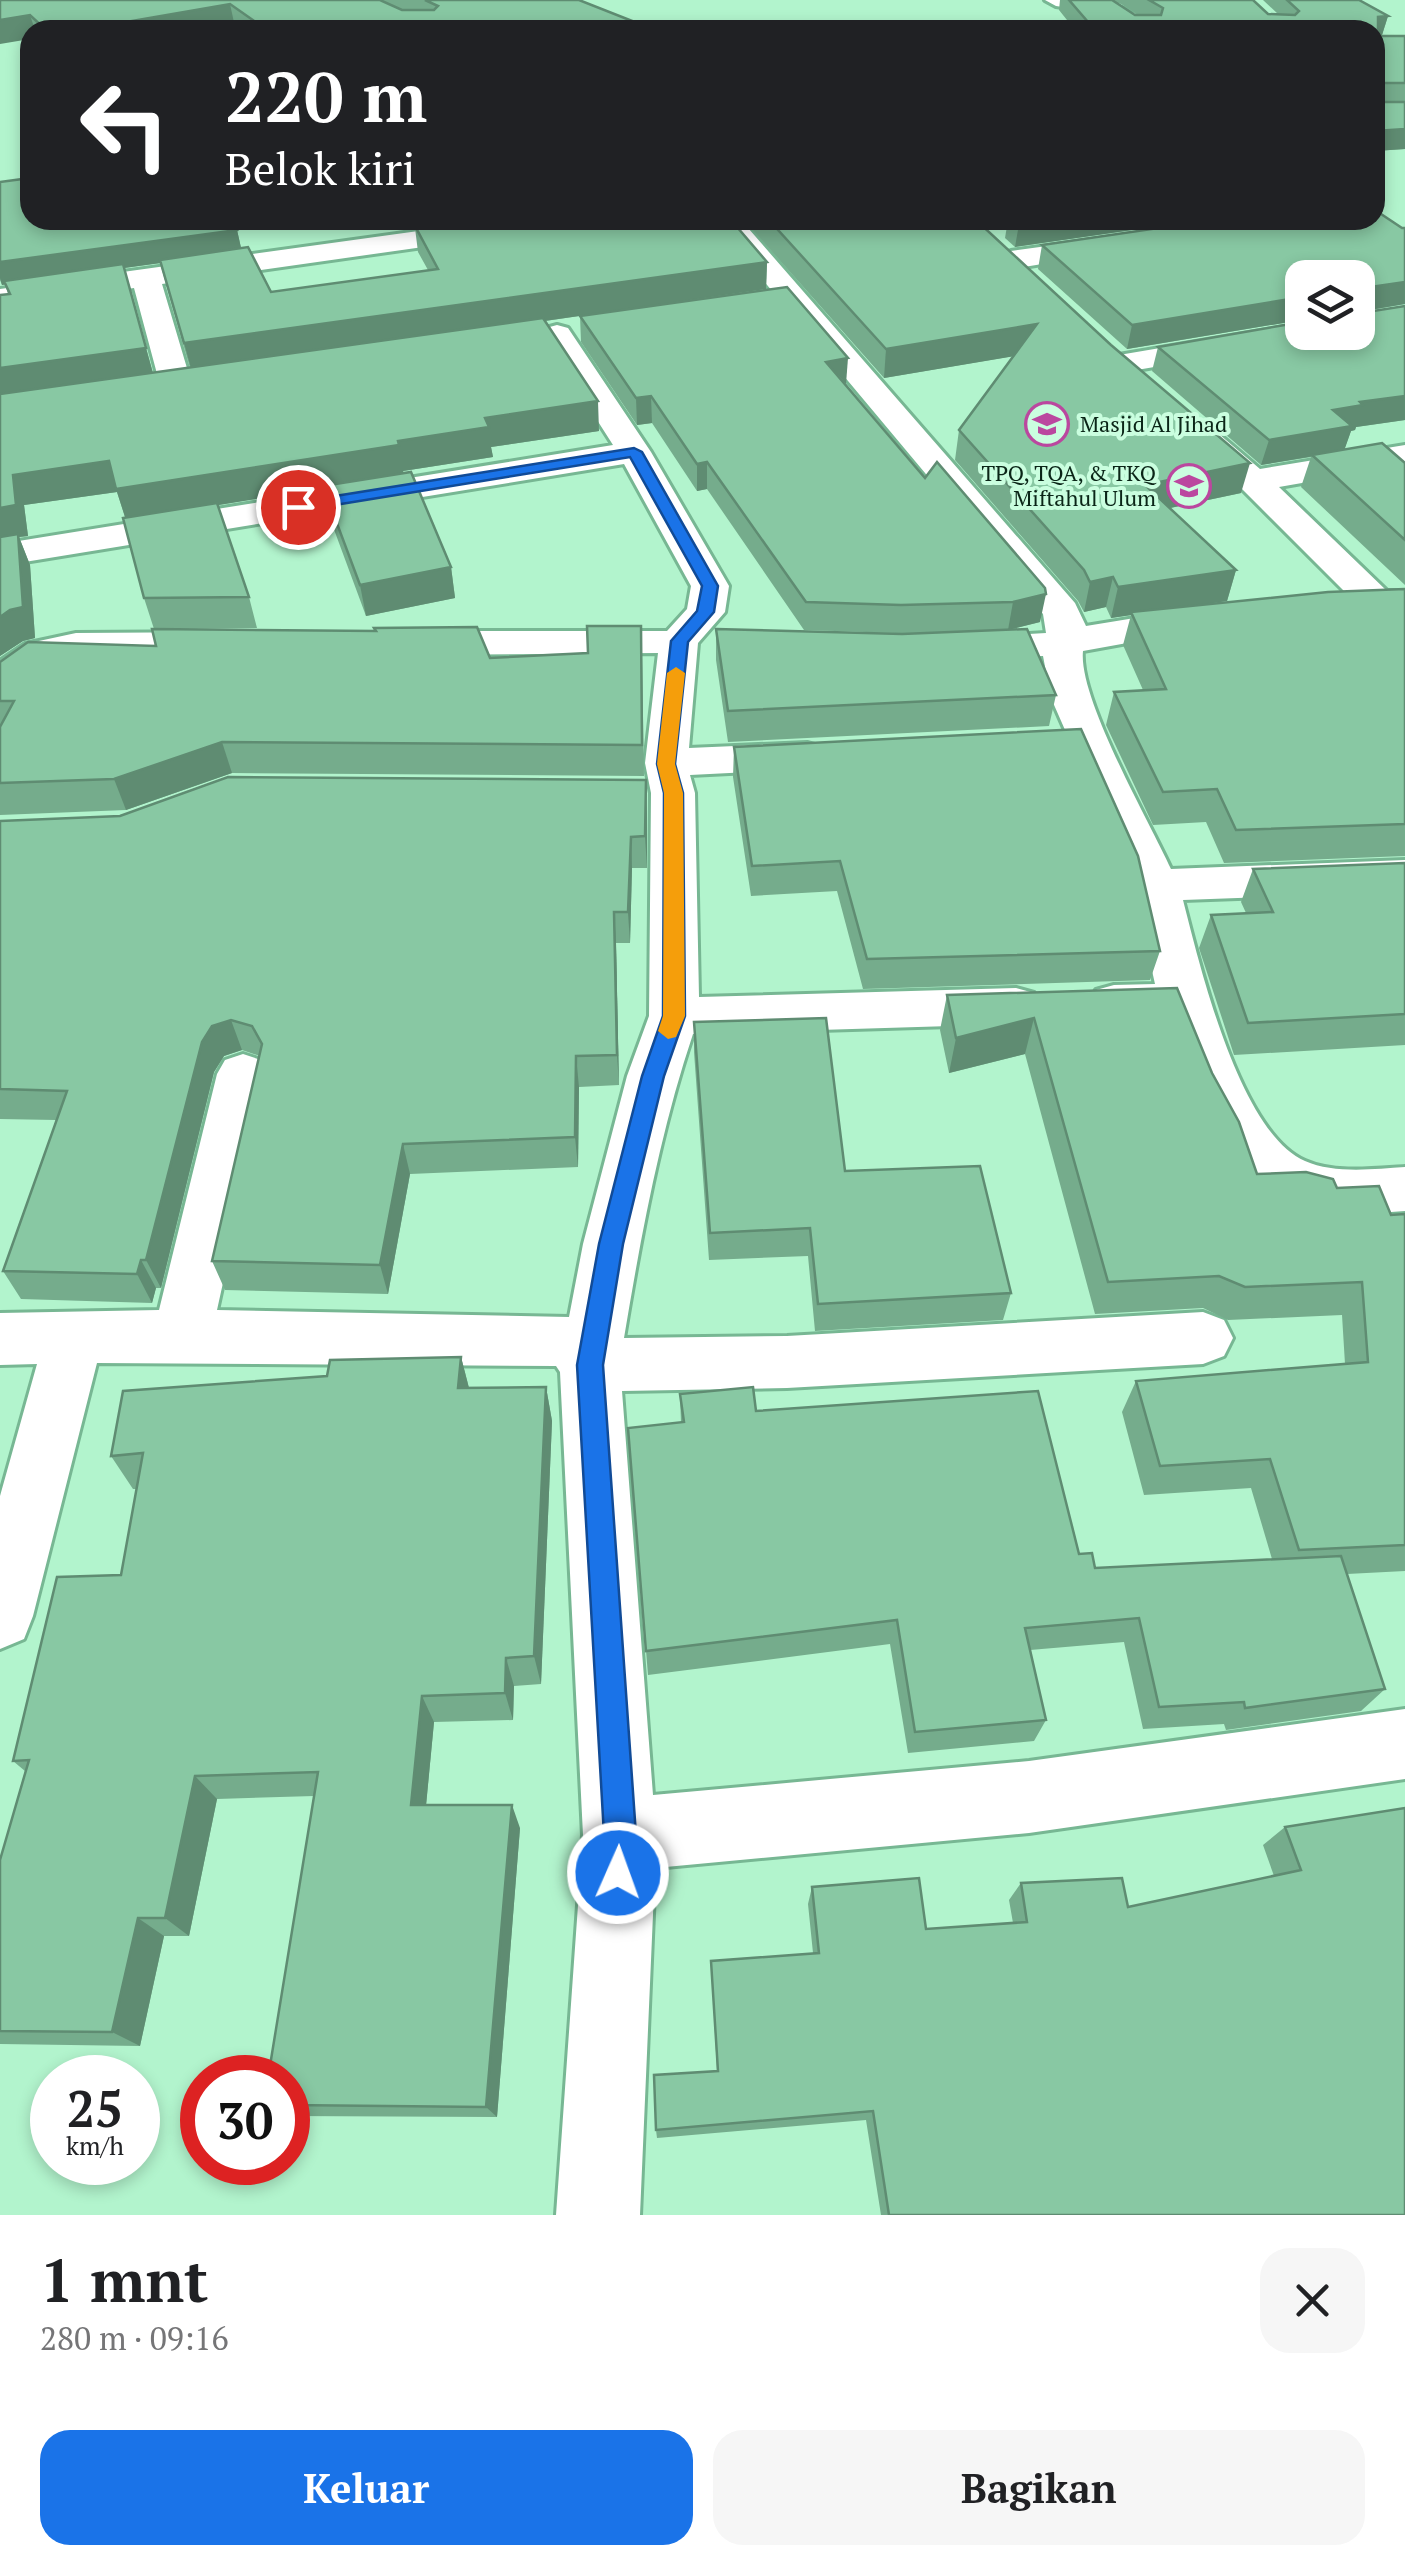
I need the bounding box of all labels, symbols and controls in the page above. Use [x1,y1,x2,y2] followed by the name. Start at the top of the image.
[225,49,427,142] text: 220 m
[60,60,190,190] icon: left
[225,138,416,198] text: Belok kiri
[1285,260,1375,350] map controls
[1285,260,1375,350] button: layers
[1024,401,1070,447] school or university icon: Masjid Al Jihad
[1080,409,1227,438] place label: Masjid Al Jihad
[981,458,1157,512] place label: TPQ, TQA, & TKQ Miftahul Ulum
[1166,463,1212,509] school or university icon: TPQ, TQA, & TKQ Miftahul Ulum
[256,465,341,550] pin
[271,480,326,535] icon: arrive
[566,1821,670,1925] position arrow
[180,2055,310,2185] speed limit sign: 30
[67,2075,123,2141] text: 25
[66,2129,124,2162] text: km/h
[40,2240,208,2319] text: 1 mnt
[1260,2248,1365,2353] button: close
[40,2317,228,2359] text: 280 m · 09:16
[40,2430,693,2545] button: Keluar
[713,2430,1365,2545] button: Bagikan

